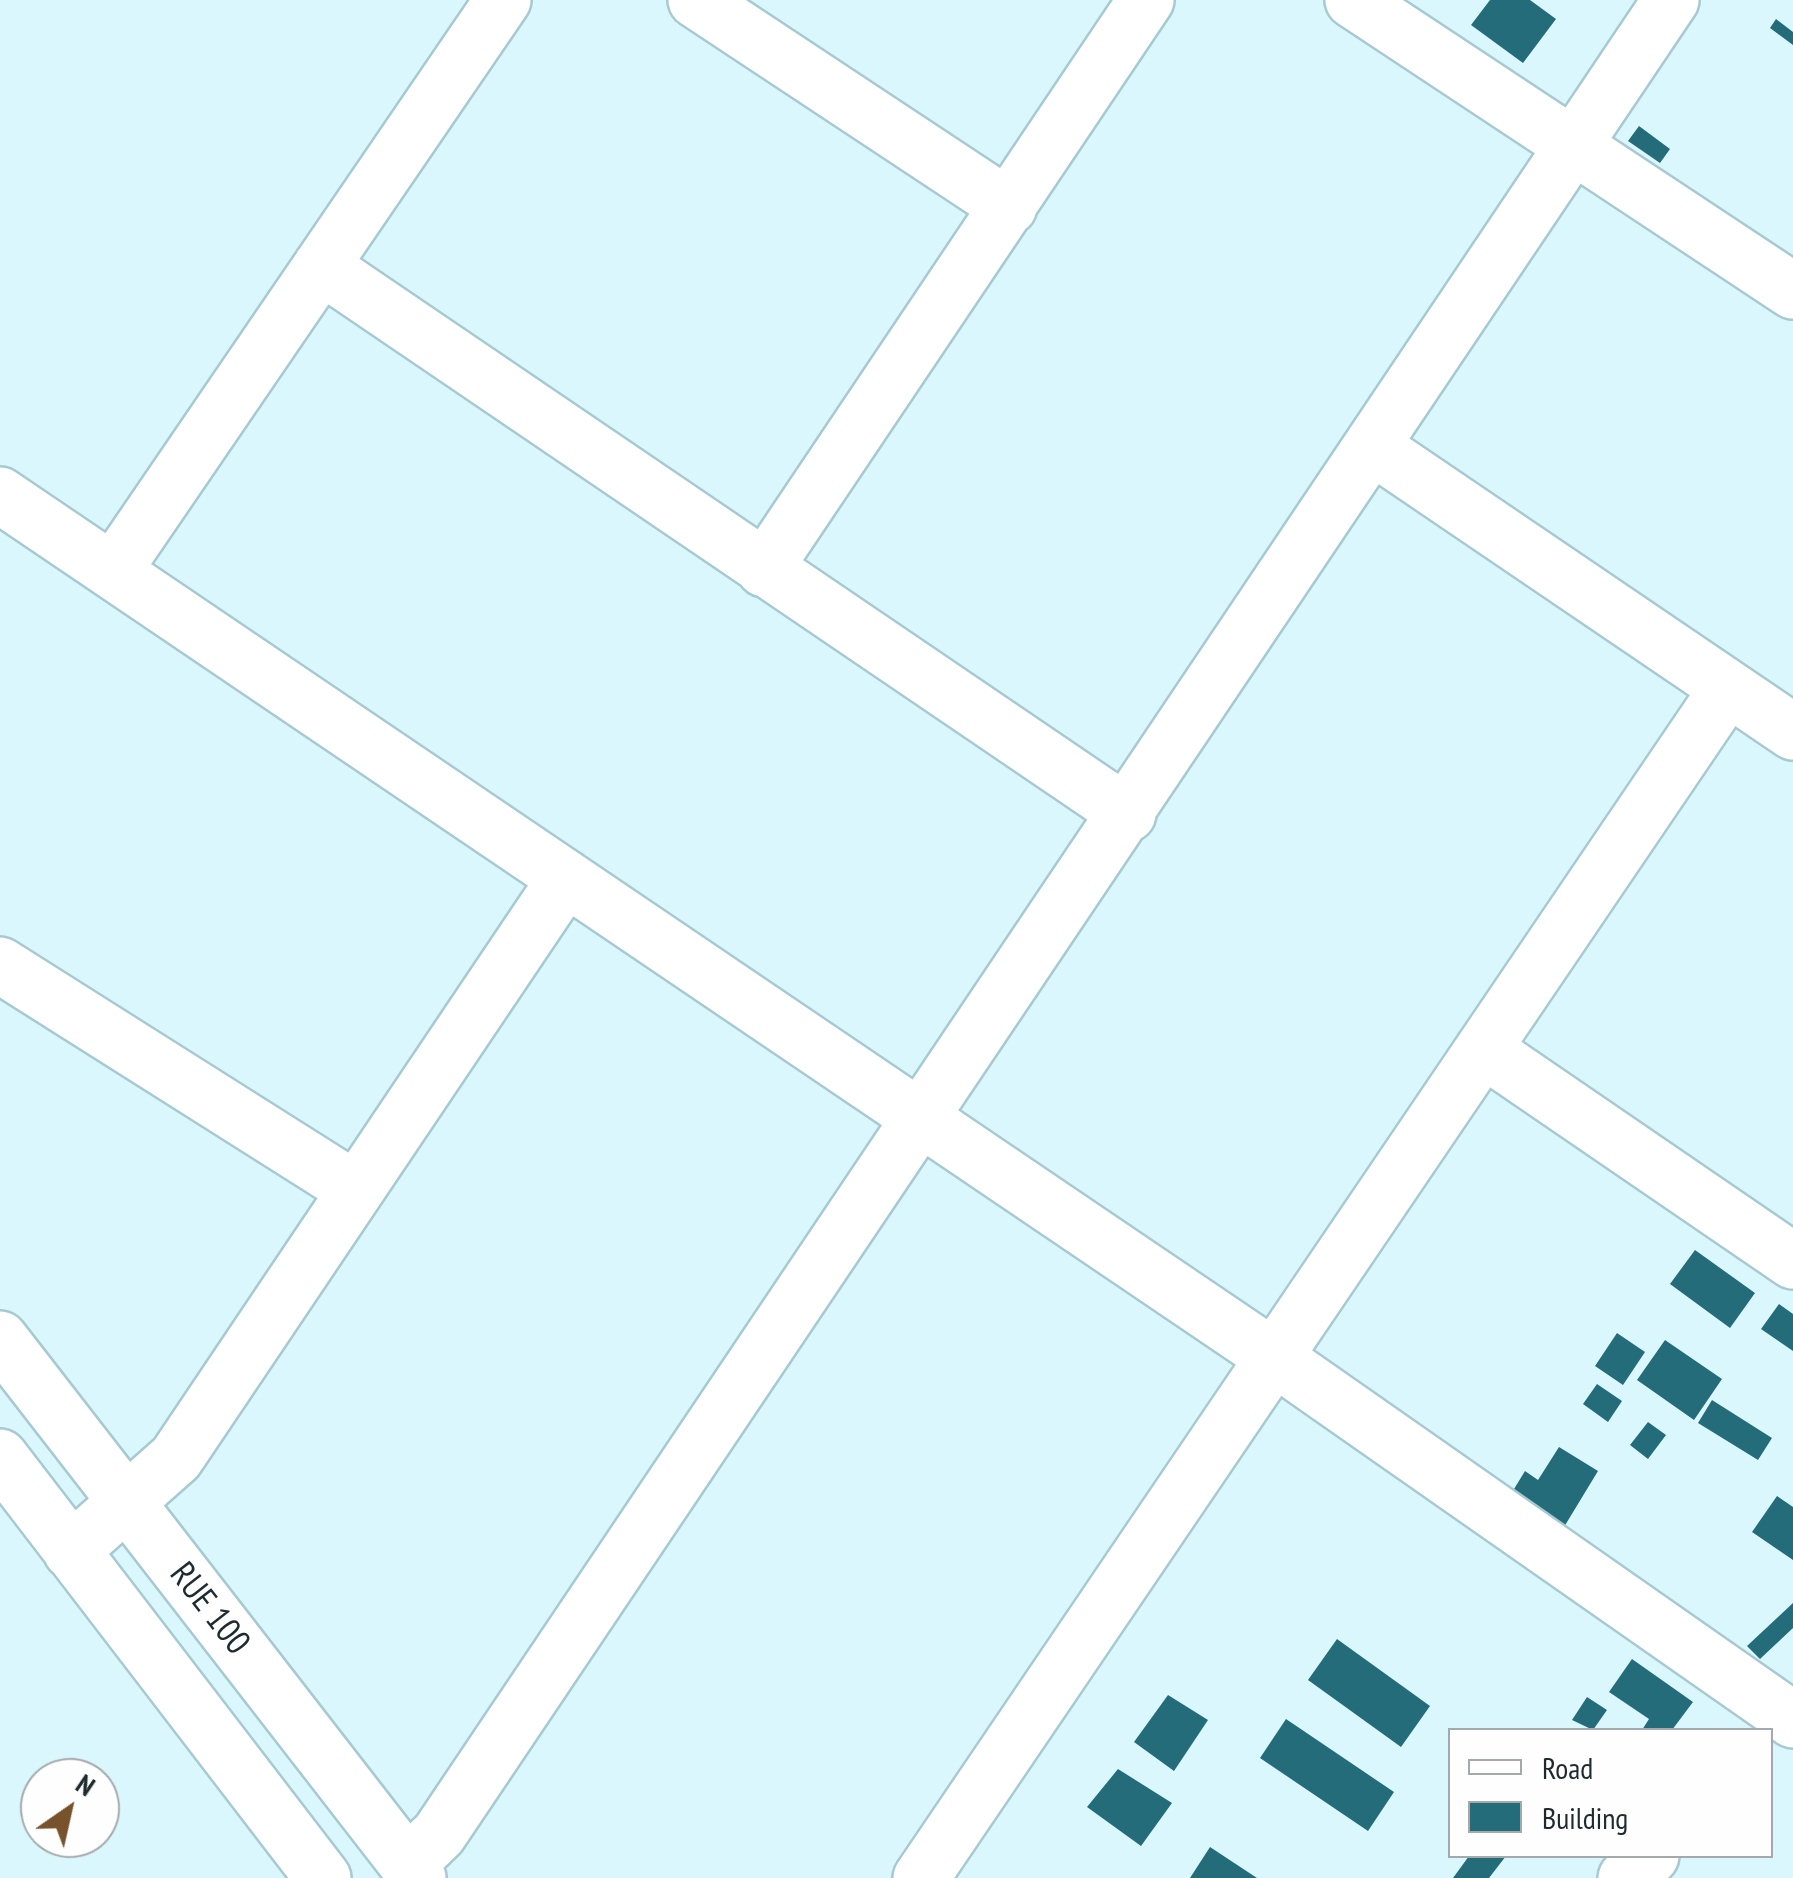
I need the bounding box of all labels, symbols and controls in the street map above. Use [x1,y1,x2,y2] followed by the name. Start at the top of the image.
[160,1555,258,1663] street label: RUE 100
[1448,1728,1773,1858] legend
[1542,1748,1593,1787] text: Road
[20,1758,120,1858] north arrow
[69,1765,103,1804] text: N
[1542,1798,1628,1837] text: Building

